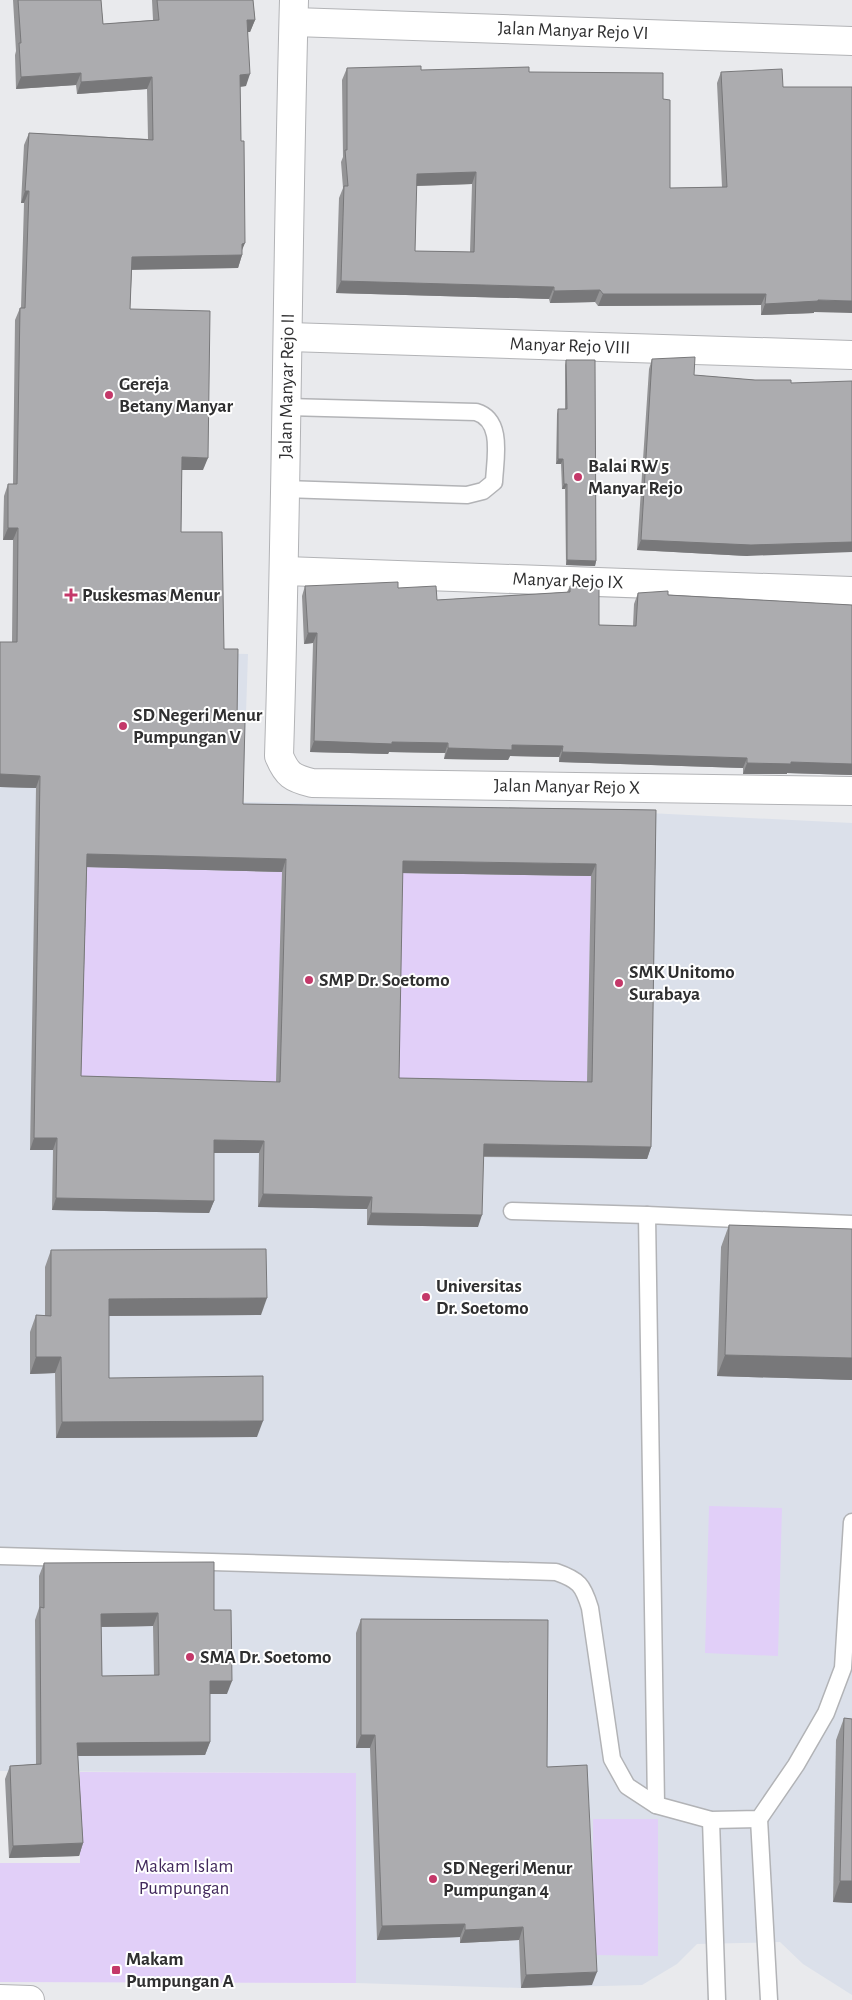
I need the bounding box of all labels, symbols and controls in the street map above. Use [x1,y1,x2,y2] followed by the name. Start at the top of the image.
[497,19,649,43] street label: Jalan Manyar Rejo VI
[276,313,298,459] street label: Jalan Manyar Rejo II
[509,334,631,358] street label: Manyar Rejo VIII
[119,375,233,416] place label: Gereja Betany Manyar
[103,389,115,401] marker: Gereja Betany Manyar
[588,457,683,498] place label: Balai RW 5 Manyar Rejo
[572,471,584,483] marker: Balai RW 5 Manyar Rejo
[512,570,624,592] street label: Manyar Rejo IX
[82,586,220,605] place label: Puskesmas Menur
[64,588,78,602] marker: Puskesmas Menur
[133,706,263,747] place label: SD Negeri Menur Pumpungan V
[117,720,129,732] marker: SD Negeri Menur Pumpungan V
[494,776,640,798] street label: Jalan Manyar Rejo X
[629,963,735,1004] place label: SMK Unitomo Surabaya
[319,971,450,990] place label: SMP Dr. Soetomo
[303,974,315,986] marker: SMP Dr. Soetomo
[613,977,625,989] marker: SMK Unitomo Surabaya
[436,1277,529,1318] place label: Universitas Dr. Soetomo
[420,1291,432,1303] marker: Universitas Dr. Soetomo
[200,1648,331,1667] place label: SMA Dr. Soetomo
[184,1651,196,1663] marker: SMA Dr. Soetomo
[134,1857,234,1898] park label: Makam Islam Pumpungan
[443,1859,573,1900] place label: SD Negeri Menur Pumpungan 4
[427,1873,439,1885] marker: SD Negeri Menur Pumpungan 4
[126,1950,234,1991] place label: Makam Pumpungan A
[110,1964,122,1976] marker: Makam Pumpungan A

